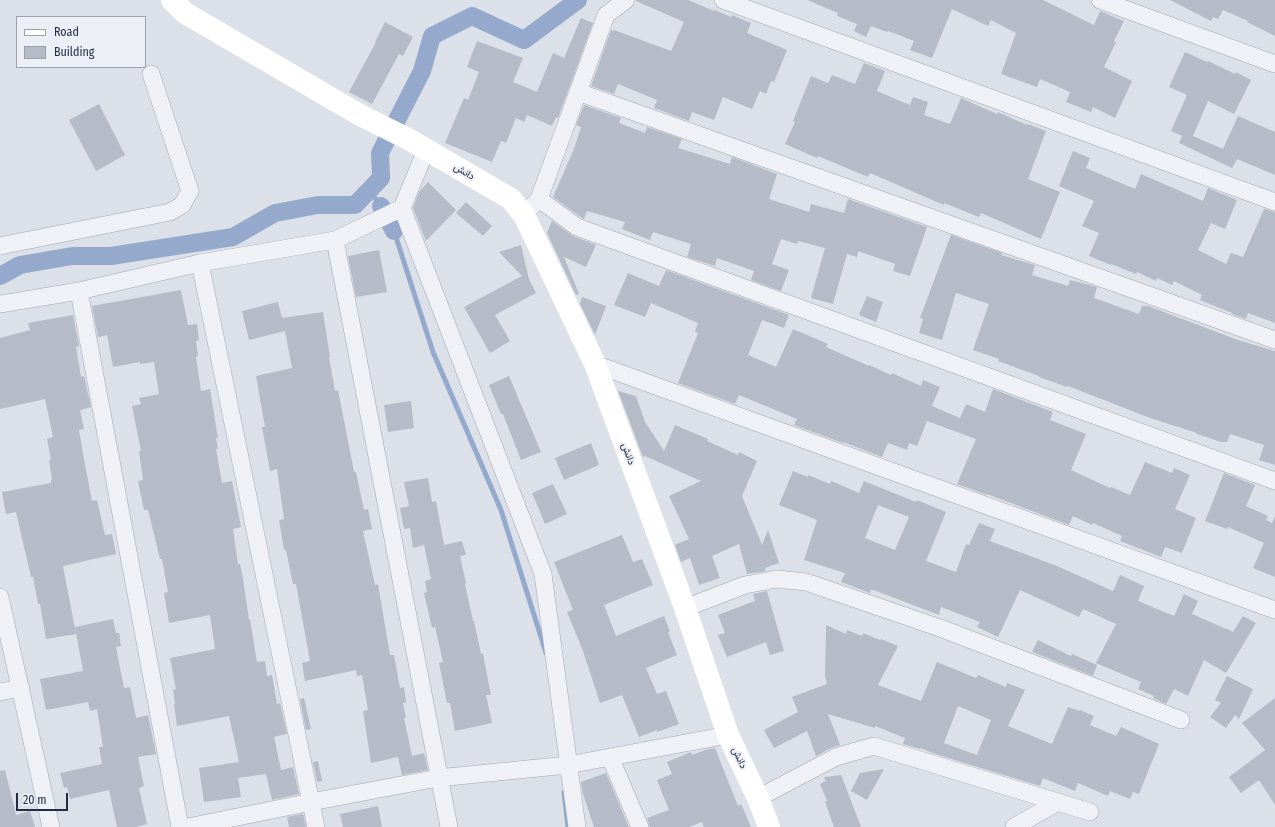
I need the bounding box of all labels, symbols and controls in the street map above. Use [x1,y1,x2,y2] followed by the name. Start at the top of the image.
[16,16,146,68] legend
[54,25,79,39] text: Road
[54,45,94,59] text: Building
[451,161,477,183] street label: دانش
[619,441,637,467] street label: دانش
[729,745,749,771] street label: دانش
[18,785,70,811] scale bar
[23,793,47,807] text: 20 m

